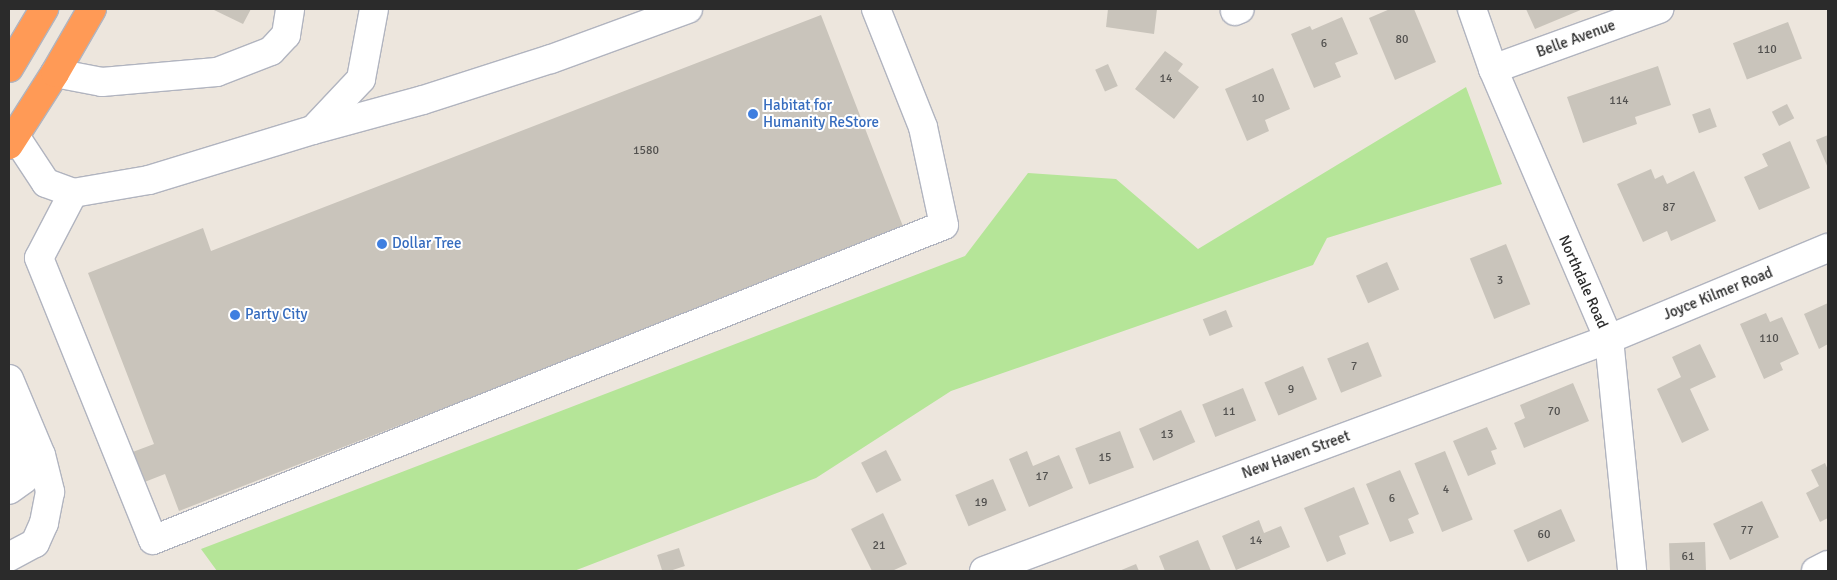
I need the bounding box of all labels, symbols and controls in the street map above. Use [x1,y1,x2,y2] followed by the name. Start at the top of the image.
[1534,16,1618,62] street label: Belle Avenue
[1396,33,1408,47] house number: 80
[1321,37,1327,51] house number: 6
[1757,43,1777,57] house number: 110
[1160,72,1172,86] house number: 14
[1252,92,1264,106] house number: 10
[1609,94,1629,108] house number: 114
[763,96,879,131] place label: Habitat for Humanity ReStore
[747,108,759,120] marker: Habitat for Humanity ReStore
[633,144,659,158] house number: 1580
[1663,201,1675,215] house number: 87
[1554,233,1612,331] street label: Northdale Road
[392,235,462,253] place label: Dollar Tree
[376,238,388,250] marker: Dollar Tree
[1661,264,1775,324] street label: Joyce Kilmer Road
[1497,274,1503,288] house number: 3
[245,306,308,324] place label: Party City
[229,309,241,321] marker: Party City
[1759,332,1779,346] house number: 110
[1351,360,1357,374] house number: 7
[1288,383,1294,397] house number: 9
[1223,405,1235,419] house number: 11
[1548,405,1560,419] house number: 70
[1239,427,1353,483] street label: New Haven Street
[1161,428,1173,442] house number: 13
[1099,451,1111,465] house number: 15
[1036,470,1048,484] house number: 17
[1443,483,1449,497] house number: 4
[1389,492,1395,506] house number: 6
[975,496,987,510] house number: 19
[1741,524,1753,538] house number: 77
[1538,528,1550,542] house number: 60
[1250,534,1262,548] house number: 14
[873,539,885,553] house number: 21
[1682,550,1694,564] house number: 61

